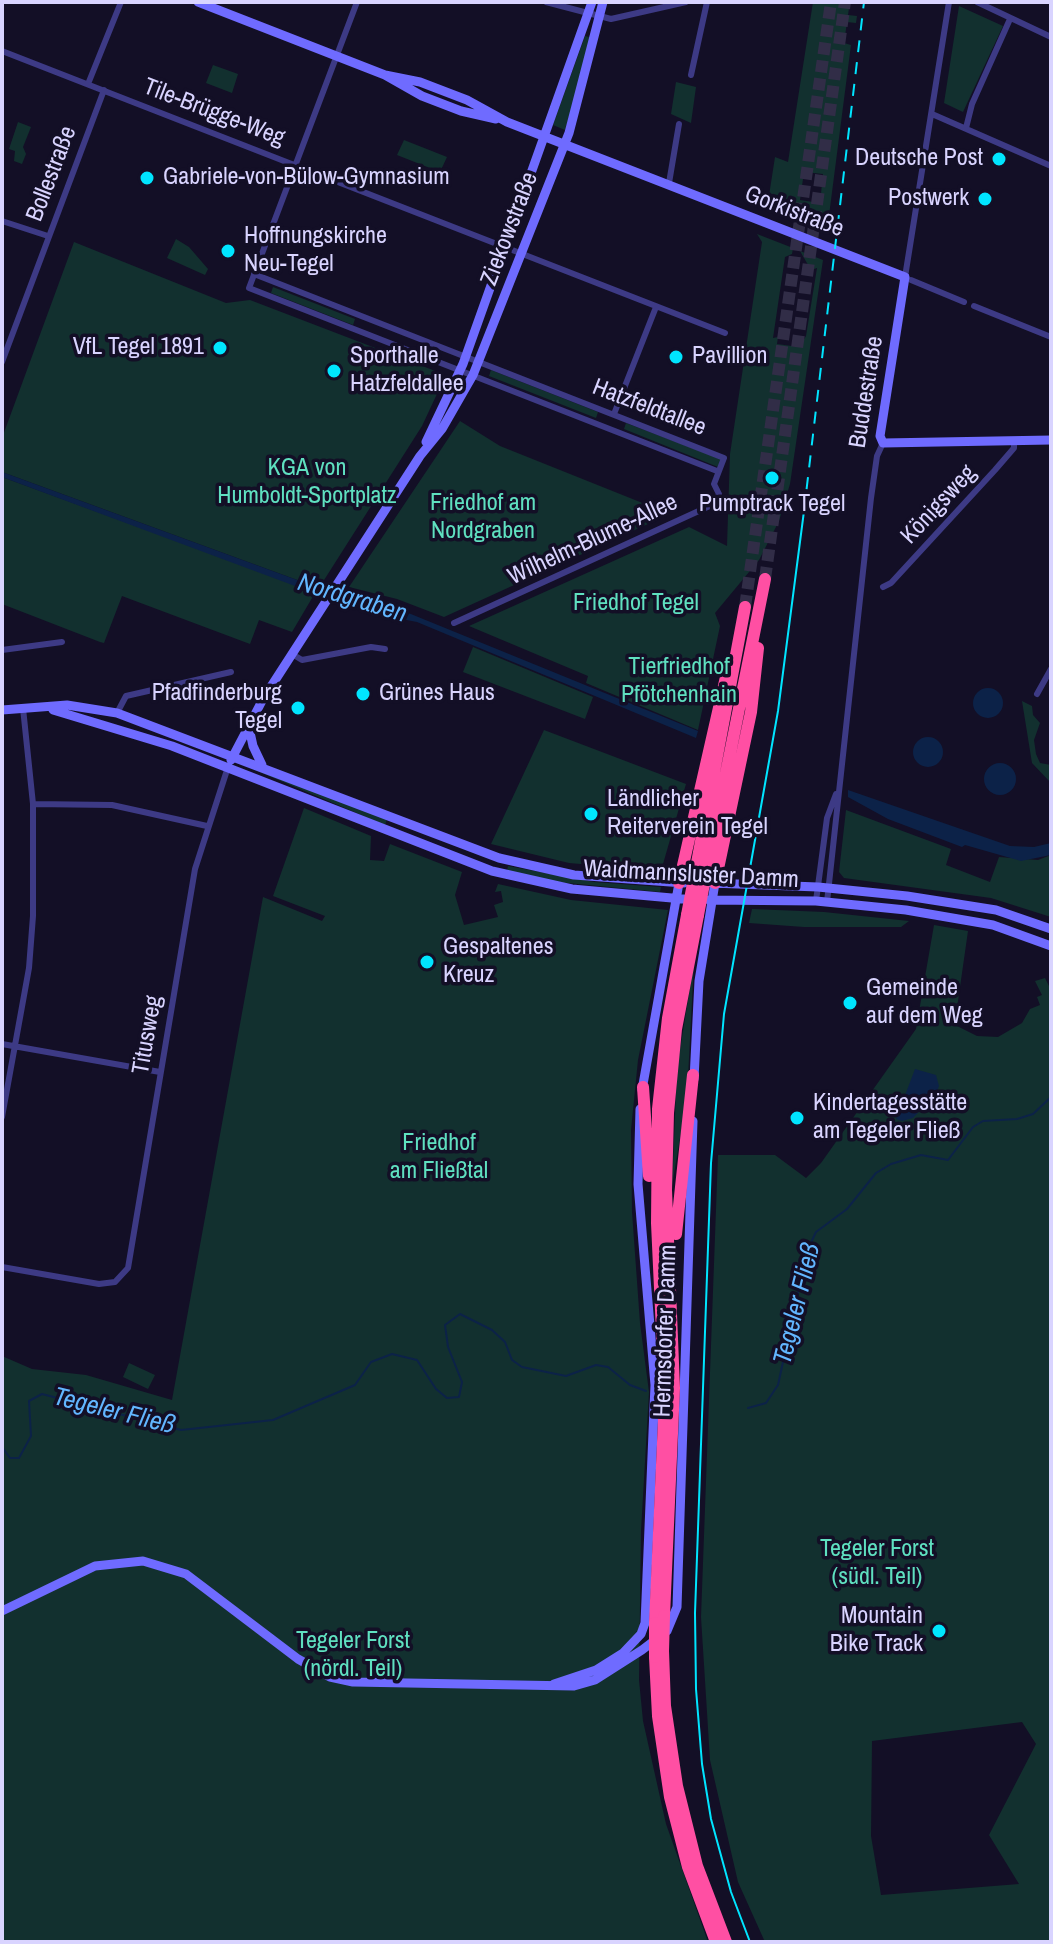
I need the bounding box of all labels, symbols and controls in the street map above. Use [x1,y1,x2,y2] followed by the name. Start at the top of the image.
[139,73,289,153] street label: Tile-Brügge-Weg
[21,122,83,226] street label: Bollestraße
[855,145,983,173] place label: Deutsche Post
[990,150,1008,168] marker: Deutsche Post
[163,164,450,192] place label: Gabriele-von-Bülow-Gymnasium
[475,168,545,290] street label: Ziekowstraße
[138,169,156,187] marker: Gabriele-von-Bülow-Gymnasium
[740,180,848,244] street label: Gorkistraße
[888,185,969,213] place label: Postwerk
[976,190,994,208] marker: Postwerk
[244,223,387,279] place label: Hoffnungskirche Neu-Tegel
[219,242,237,260] marker: Hoffnungskirche Neu-Tegel
[73,334,204,362] place label: VfL Tegel 1891
[844,334,890,450] street label: Buddestraße
[211,339,229,357] marker: VfL Tegel 1891
[350,343,464,399] place label: Sporthalle Hatzfeldallee
[692,343,767,371] place label: Pavillion
[667,348,685,366] marker: Pavillion
[325,362,343,380] marker: Sporthalle Hatzfeldallee
[588,373,710,443] street label: Hatzfeldtallee
[217,455,397,511] park label: KGA von Humboldt-Sportplatz
[895,460,983,550] street label: Königsweg
[763,469,781,487] marker: Pumptrack Tegel
[504,488,682,592] street label: Wilhelm-Blume-Allee
[430,490,536,546] park label: Friedhof am Nordgraben
[699,491,845,519] place label: Pumptrack Tegel
[294,568,410,630] water label: Nordgraben
[573,590,699,618] park label: Friedhof Tegel
[621,654,737,710] park label: Tierfriedhof Pfötchenhain
[152,680,282,736] place label: Pfadfinderburg Tegel
[379,680,495,708] place label: Grünes Haus
[354,685,372,703] marker: Grünes Haus
[289,699,307,717] marker: Pfadfinderburg Tegel
[607,786,768,842] place label: Ländlicher Reiterverein Tegel
[582,805,600,823] marker: Ländlicher Reiterverein Tegel
[582,855,800,895] street label: Waidmannsluster Damm
[443,934,553,990] place label: Gespaltenes Kreuz
[418,953,436,971] marker: Gespaltenes Kreuz
[866,975,983,1031] place label: Gemeinde auf dem Weg
[127,993,169,1077] street label: Titusweg
[841,994,859,1012] marker: Gemeinde auf dem Weg
[813,1090,967,1146] place label: Kindertagesstätte am Tegeler Fließ
[788,1109,806,1127] marker: Kindertagesstätte am Tegeler Fließ
[390,1130,488,1186] park label: Friedhof am Fließtal
[768,1240,828,1368] water label: Tegeler Fließ
[649,1244,683,1418] street label: Hermsdorfer Damm
[50,1382,178,1442] water label: Tegeler Fließ
[820,1536,934,1592] park label: Tegeler Forst (südl. Teil)
[830,1603,923,1659] place label: Mountain Bike Track
[930,1622,948,1640] marker: Mountain Bike Track
[296,1628,410,1684] park label: Tegeler Forst (nördl. Teil)

